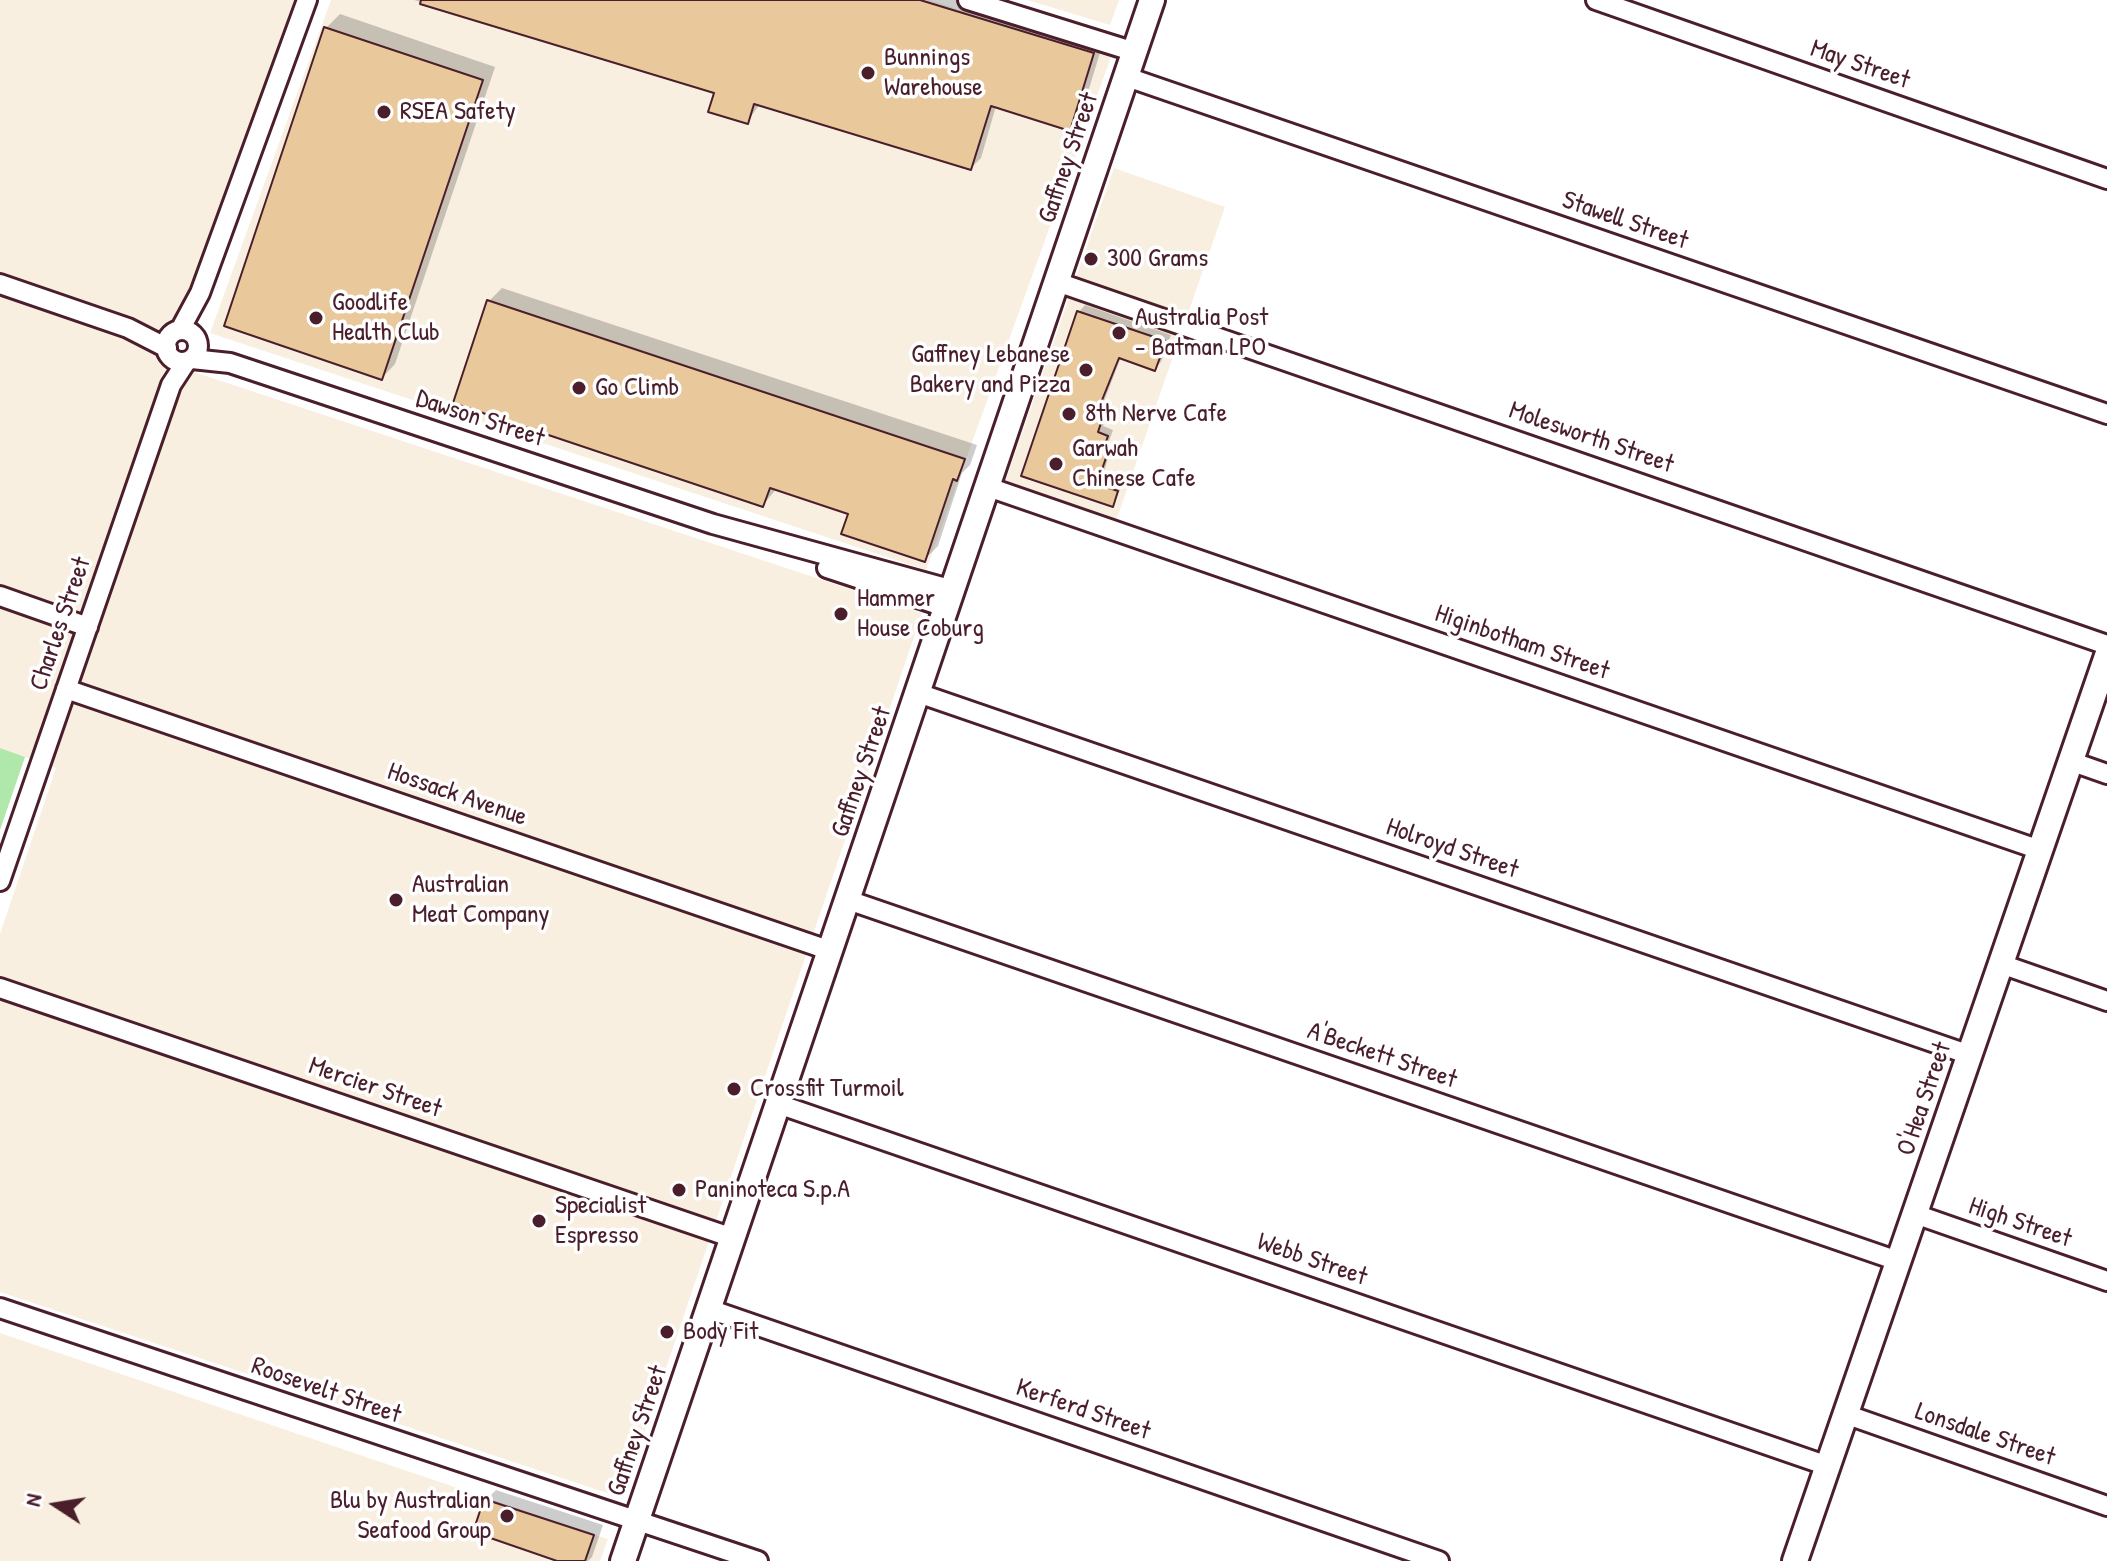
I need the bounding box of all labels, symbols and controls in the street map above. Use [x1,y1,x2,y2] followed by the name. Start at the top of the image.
[1806,33,1914,97] street label: May Street
[884,42,983,104] place label: Bunnings Warehouse
[859,64,877,82] marker: Bunnings Warehouse
[1032,89,1106,227] street label: Gaffney Street
[400,96,516,128] place label: RSEA Safety
[375,103,393,121] marker: RSEA Safety
[1558,185,1692,257] street label: Stawell Street
[1107,243,1208,275] place label: 300 Grams
[1082,250,1100,268] marker: 300 Grams
[332,287,440,348] place label: Goodlife Health Club
[1135,302,1268,364] place label: Australia Post - Batman LPO
[307,309,325,327] marker: Goodlife Health Club
[1110,324,1128,342] marker: Australia Post - Batman LPO
[910,339,1070,400] place label: Gaffney Lebanese Bakery and Pizza
[1077,361,1095,379] marker: Gaffney Lebanese Bakery and Pizza
[595,372,679,404] place label: Go Climb
[570,379,588,397] marker: Go Climb
[412,384,548,454] street label: Dawson Street
[1505,395,1677,481] street label: Molesworth Street
[1085,398,1227,430] place label: 8th Nerve Cafe
[1060,405,1078,423] marker: 8th Nerve Cafe
[1072,433,1196,494] place label: Garwah Chinese Cafe
[1047,455,1065,473] marker: Garwah Chinese Cafe
[24,553,98,695] street label: Charles Street
[857,583,984,644] place label: Hammer House Coburg
[1431,599,1613,687] street label: Higinbotham Street
[832,605,850,623] marker: Hammer House Coburg
[825,703,899,841] street label: Gaffney Street
[383,757,531,833] street label: Hossack Avenue
[1382,812,1522,886] street label: Holroyd Street
[412,869,549,930] place label: Australian Meat Company
[387,891,405,909] marker: Australian Meat Company
[1303,1016,1461,1096] street label: A'Beckett Street
[1891,1038,1959,1160] street label: O'Hea Street
[304,1051,446,1125] street label: Mercier Street
[750,1073,904,1105] place label: Crossfit Turmoil
[725,1080,743,1098] marker: Crossfit Turmoil
[695,1174,850,1206] place label: Paninoteca S.p.A
[670,1181,688,1199] marker: Paninoteca S.p.A
[555,1190,646,1252] place label: Specialist Espresso
[1964,1191,2076,1255] street label: High Street
[530,1212,548,1230] marker: Specialist Espresso
[1253,1227,1371,1293] street label: Webb Street
[683,1316,758,1348] place label: Body Fit
[658,1323,676,1341] marker: Body Fit
[247,1351,405,1431] street label: Roosevelt Street
[601,1362,675,1500] street label: Gaffney Street
[1012,1372,1154,1448] street label: Kerferd Street
[1911,1396,2059,1474] street label: Lonsdale Street
[16,1465,96,1545] north arrow
[330,1485,491,1546] place label: Blu by Australian Seafood Group
[17,1491,48,1509] text: N
[498,1507,516,1525] marker: Blu by Australian Seafood Group

